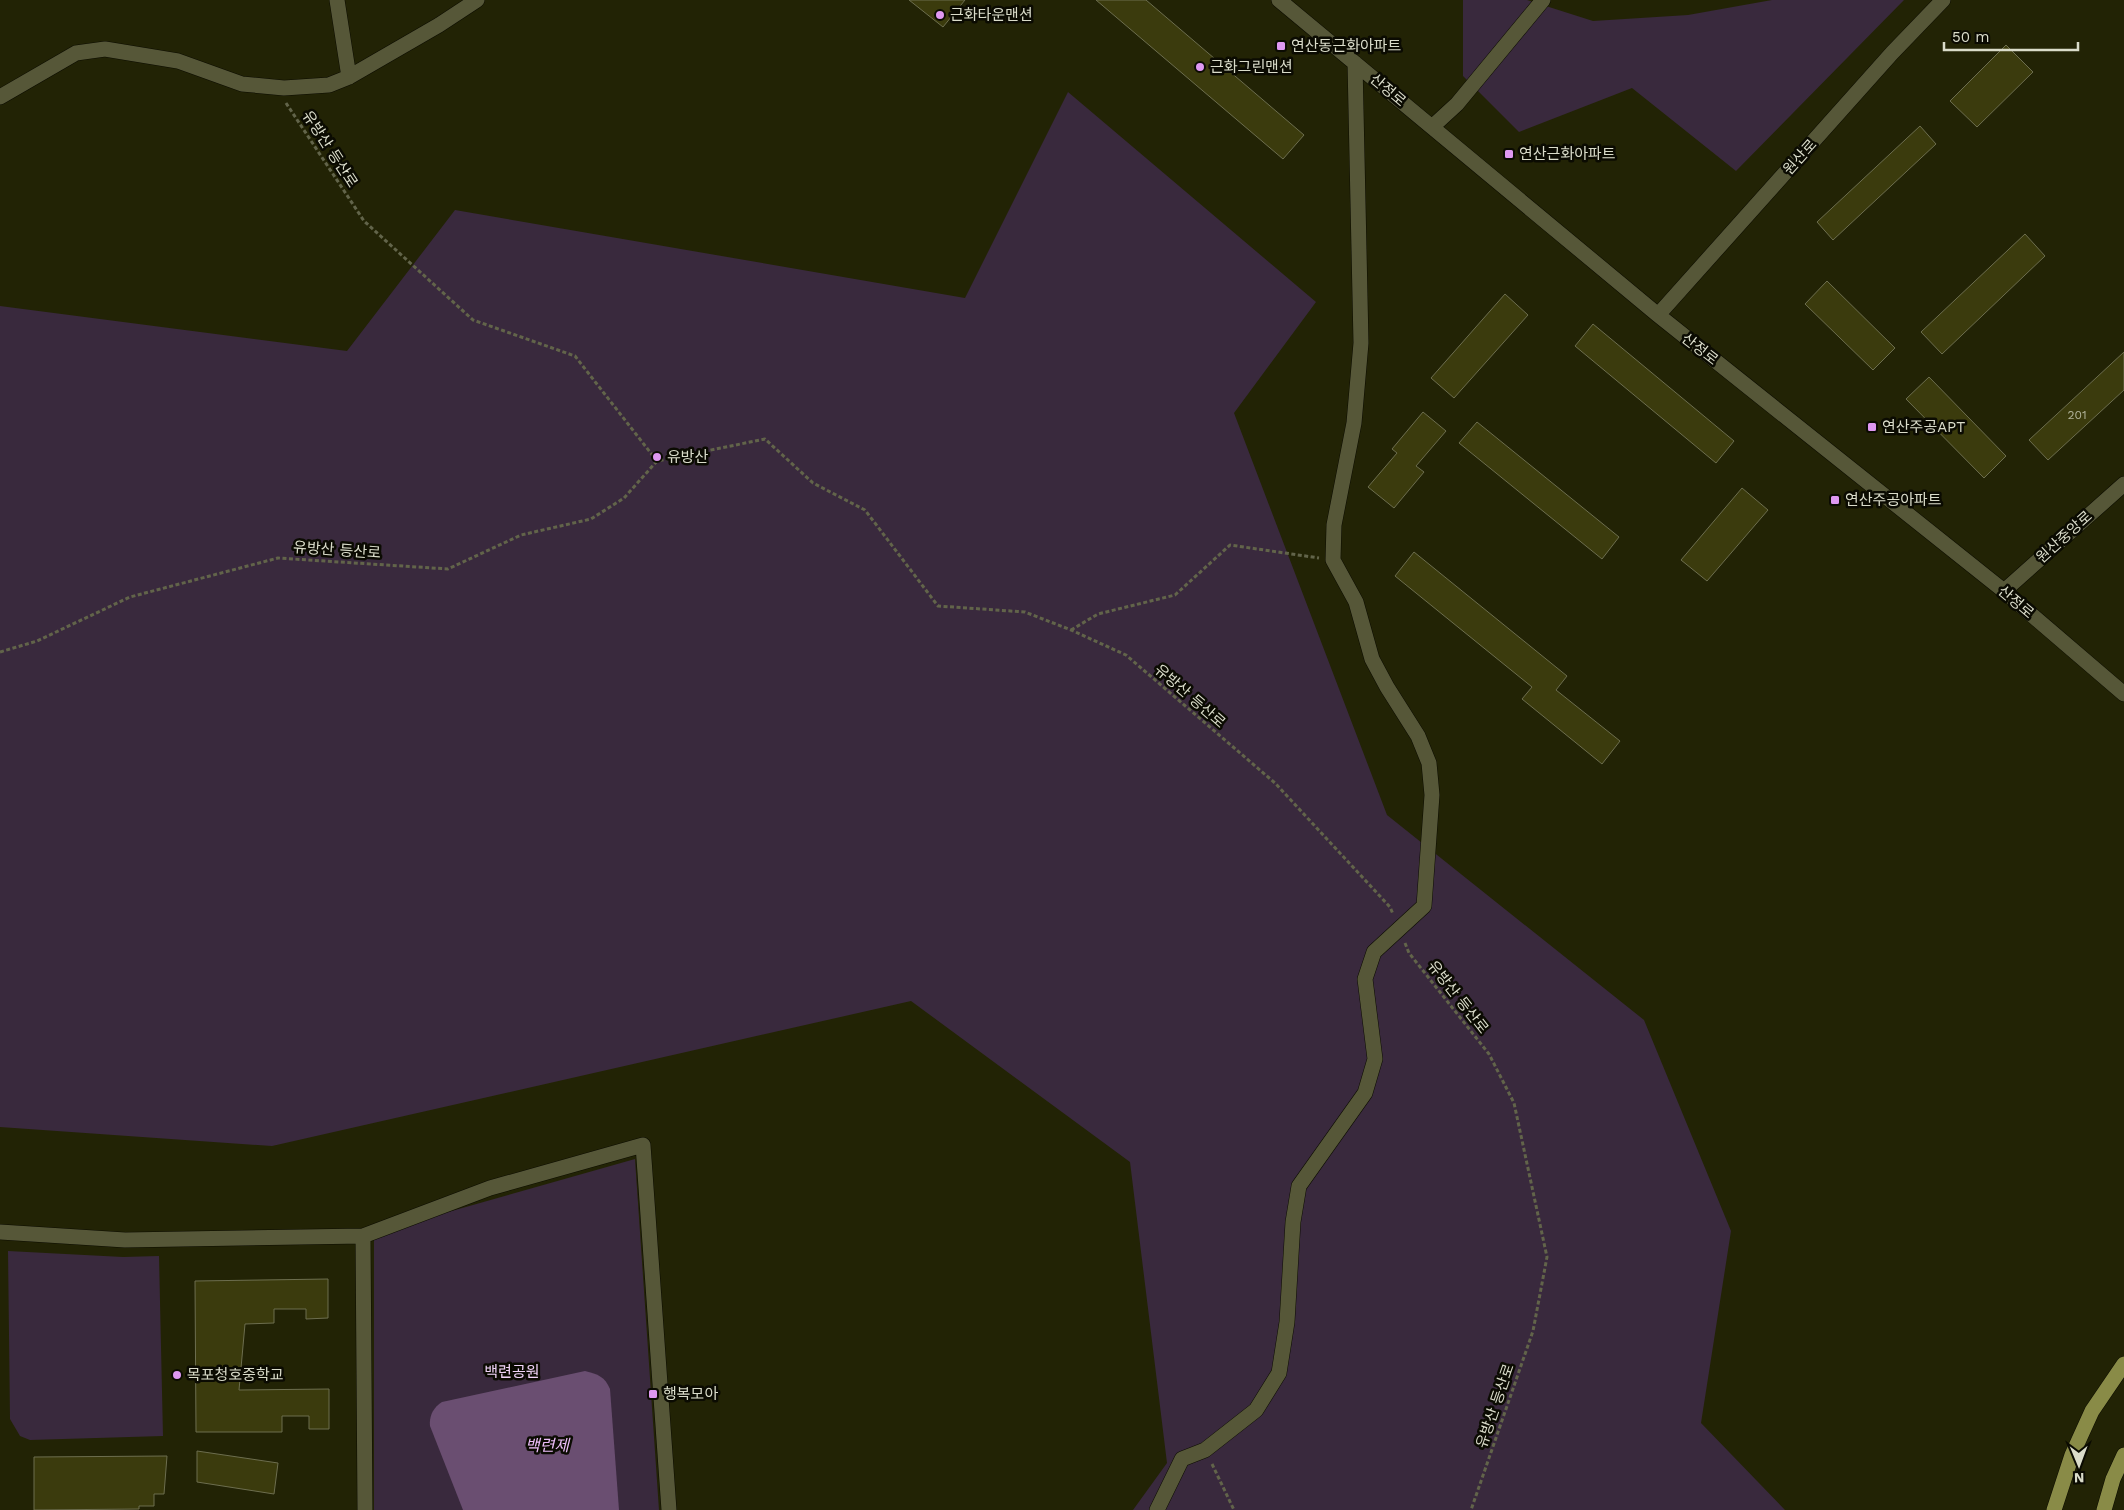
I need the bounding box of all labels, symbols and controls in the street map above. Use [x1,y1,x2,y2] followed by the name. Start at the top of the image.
[950,6,1033,24] place label: 근화타운맨션
[934,9,946,21] marker: 근화타운맨션
[1944,20,2078,52] scale bar
[1952,28,1989,46] text: 50 m
[1291,37,1402,55] place label: 연산동근화아파트
[1275,40,1287,52] marker: 연산동근화아파트
[1210,58,1293,76] place label: 근화그린맨션
[1194,61,1206,73] marker: 근화그린맨션
[1366,70,1410,110] street label: 산정로
[299,107,361,191] street label: 유방산 등산로
[1779,136,1821,178] street label: 원산로
[1519,145,1616,163] place label: 연산근화아파트
[1503,148,1515,160] marker: 연산근화아파트
[1678,329,1722,369] street label: 산정로
[2067,408,2087,422] house number: 201
[1882,418,1965,436] place label: 연산주공APT
[1866,421,1878,433] marker: 연산주공APT
[667,448,709,466] place label: 유방산
[651,451,663,463] marker: 유방산
[1845,491,1942,509] place label: 연산주공아파트
[1829,494,1841,506] marker: 연산주공아파트
[2032,507,2096,567] street label: 원산중앙로
[293,538,381,562] street label: 유방산 등산로
[1994,582,2038,622] street label: 산정로
[1151,660,1229,732] street label: 유방산 등산로
[1424,957,1492,1037] street label: 유방산 등산로
[1472,1362,1518,1450] street label: 유방산 등산로
[484,1363,540,1381] park label: 백련공원
[187,1366,284,1384] place label: 목포청호중학교
[171,1369,183,1381] marker: 목포청호중학교
[663,1385,718,1403] place label: 행복모아
[647,1388,659,1400] marker: 행복모아
[525,1436,571,1455] water label: 백련제
[2054,1440,2104,1490] north arrow
[2074,1470,2085,1486] text: N

